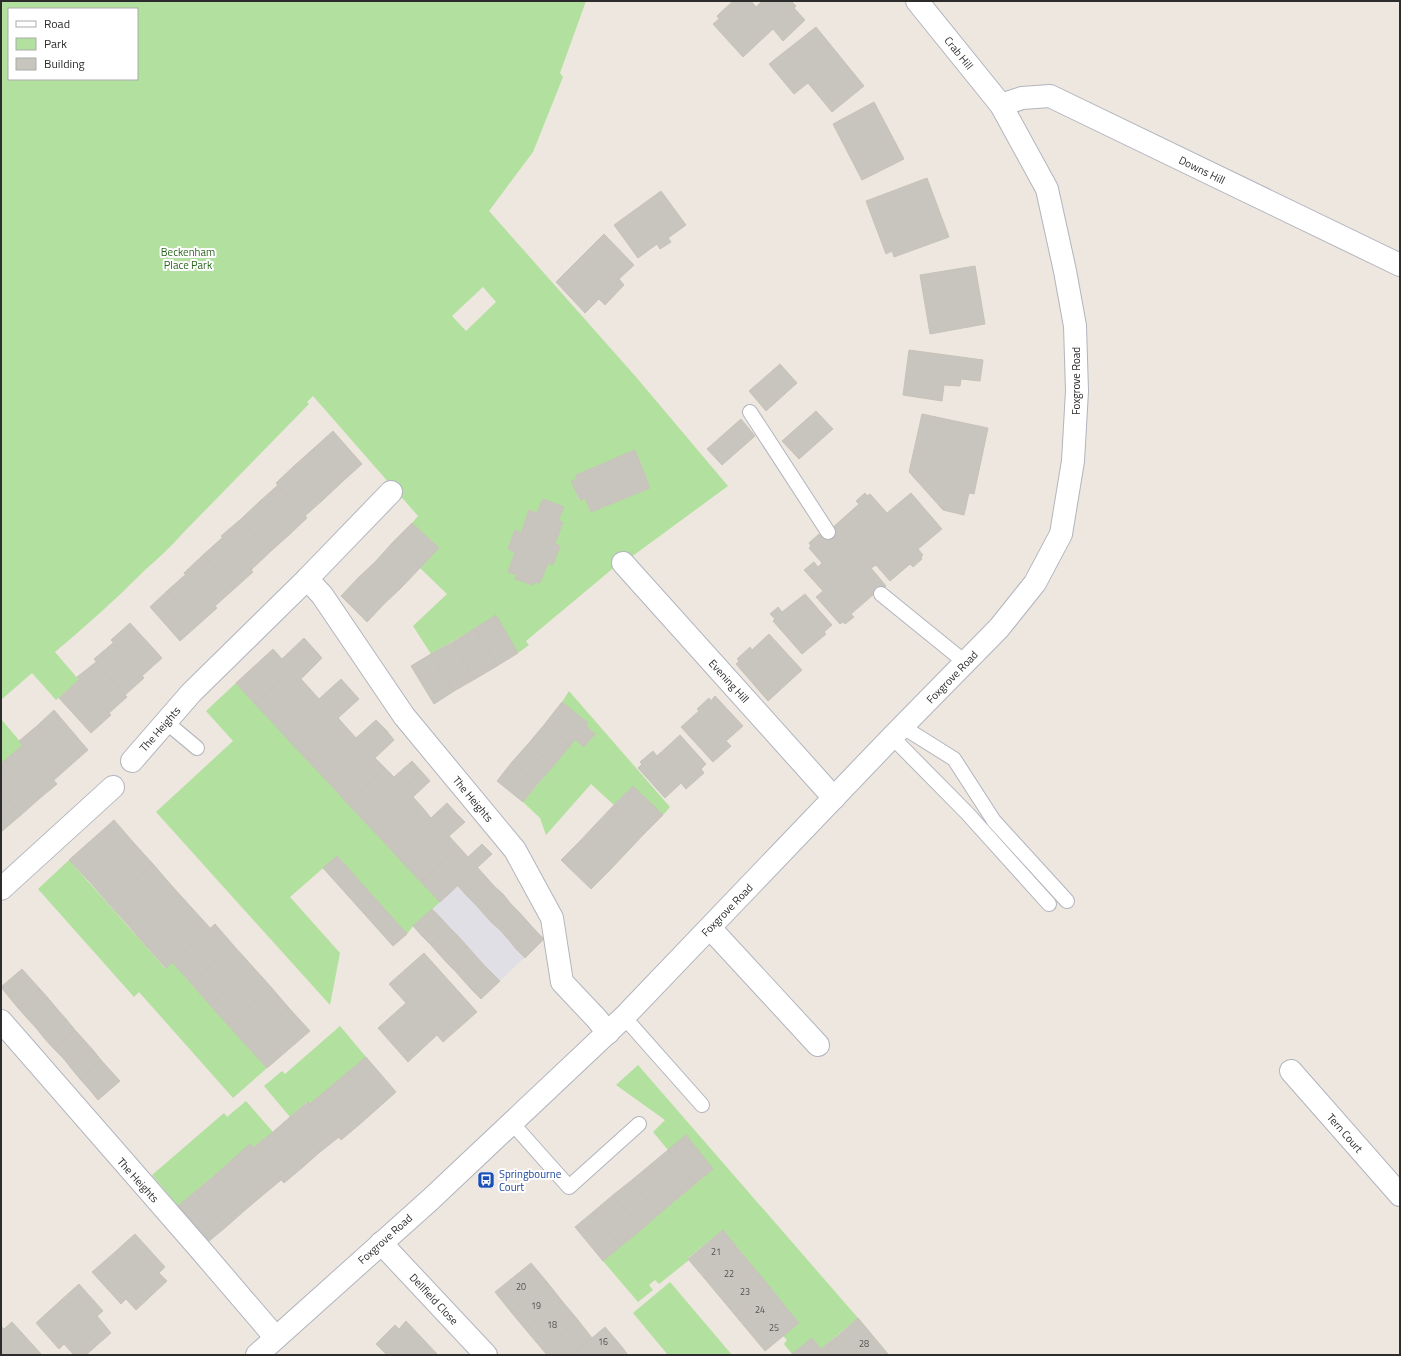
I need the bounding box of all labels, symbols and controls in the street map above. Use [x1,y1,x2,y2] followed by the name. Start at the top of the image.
[8,8,138,80] legend
[44,14,70,33] text: Road
[941,33,977,73] street label: Crab Hill
[44,34,67,53] text: Park
[44,54,85,73] text: Building
[1176,152,1228,188] street label: Downs Hill
[161,244,215,273] park label: Beckenham Place Park
[1068,347,1084,415] street label: Foxgrove Road
[923,647,982,707] street label: Foxgrove Road
[705,656,753,706] street label: Evening Hill
[136,703,184,755] street label: The Heights
[449,773,497,825] street label: The Heights
[698,880,757,940] street label: Foxgrove Road
[1323,1110,1367,1156] street label: Tern Court
[113,1154,163,1206] street label: The Heights
[499,1166,562,1195] place label: Springbourne Court
[476,1170,496,1190] bus stop icon: Springbourne Court
[354,1210,416,1268] street label: Foxgrove Road
[711,1245,721,1258] house number: 21
[724,1267,734,1280] house number: 22
[406,1270,462,1329] street label: Dellfield Close
[516,1280,526,1293] house number: 20
[740,1285,750,1298] house number: 23
[531,1299,541,1312] house number: 19
[755,1303,765,1316] house number: 24
[547,1318,557,1331] house number: 18
[769,1321,779,1334] house number: 25
[598,1335,608,1348] house number: 16
[859,1337,869,1350] house number: 28

